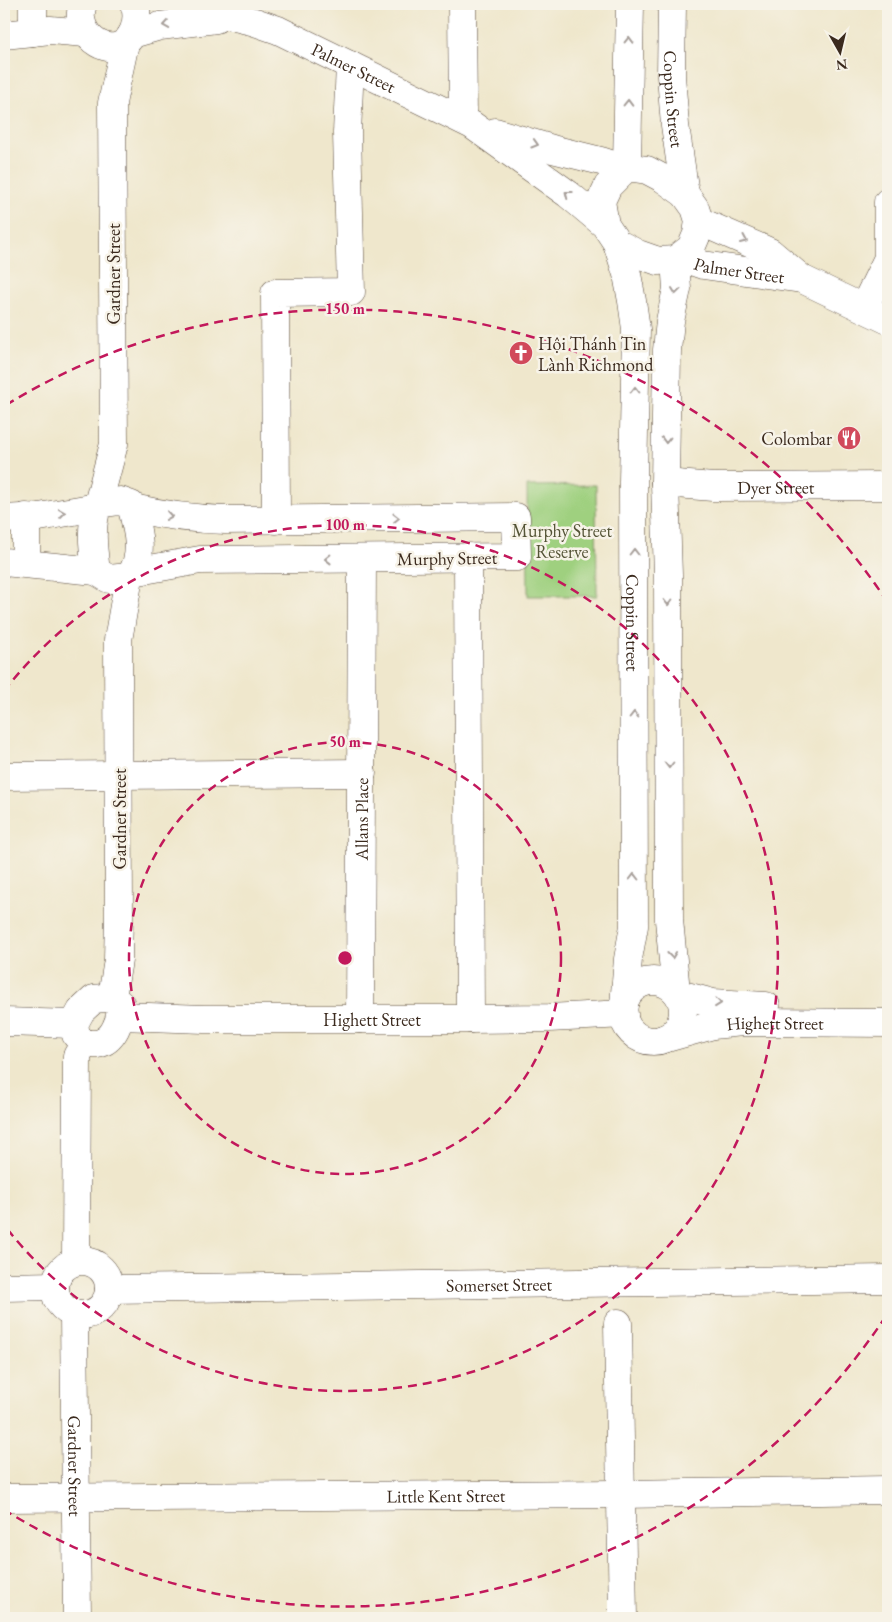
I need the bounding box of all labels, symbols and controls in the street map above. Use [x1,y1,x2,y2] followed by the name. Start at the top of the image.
[162,20,171,30] one-way arrow
[814,28,864,78] north arrow
[624,36,634,44] one-way arrow
[308,37,400,98] street label: Palmer Street
[659,50,690,149] street label: Coppin Street
[834,55,849,75] text: N
[623,99,633,106] one-way arrow
[531,139,539,149] one-way arrow
[564,191,574,200] one-way arrow
[102,223,125,325] street label: Gardner Street
[739,234,748,245] one-way arrow
[691,251,786,288] street label: Palmer Street
[671,287,682,295] one-way arrow
[325,299,365,318] text: 150 m
[538,332,654,376] place label: Hội Thánh Tin Lành Richmond
[508,340,534,366] church icon: Hội Thánh Tin Lành Richmond
[630,386,640,394] one-way arrow
[836,425,862,451] restaurant icon: Colombar
[761,427,832,450] place label: Colombar
[660,436,671,444] one-way arrow
[737,475,815,498] street label: Dyer Street
[57,509,66,519] one-way arrow
[165,510,173,520] one-way arrow
[392,513,400,523] one-way arrow
[325,515,365,534] text: 100 m
[512,519,613,563] park label: Murphy Street Reserve
[397,546,498,570] street label: Murphy Street
[629,548,639,556] one-way arrow
[324,554,332,564] one-way arrow
[622,574,645,672] street label: Coppin Street
[663,598,673,606] one-way arrow
[629,711,639,718] one-way arrow
[329,732,361,751] text: 50 m
[664,761,674,769] one-way arrow
[108,768,131,870] street label: Gardner Street
[349,778,373,861] street label: Allans Place
[629,873,639,881] one-way arrow
[336,949,354,967] centre of rings
[667,952,678,960] one-way arrow
[715,997,723,1008] one-way arrow
[323,1008,421,1031] street label: Highett Street
[725,1010,824,1035] street label: Highett Street
[446,1272,552,1296] street label: Somerset Street
[64,1415,88,1517] street label: Gardner Street
[386,1483,506,1507] street label: Little Kent Street

